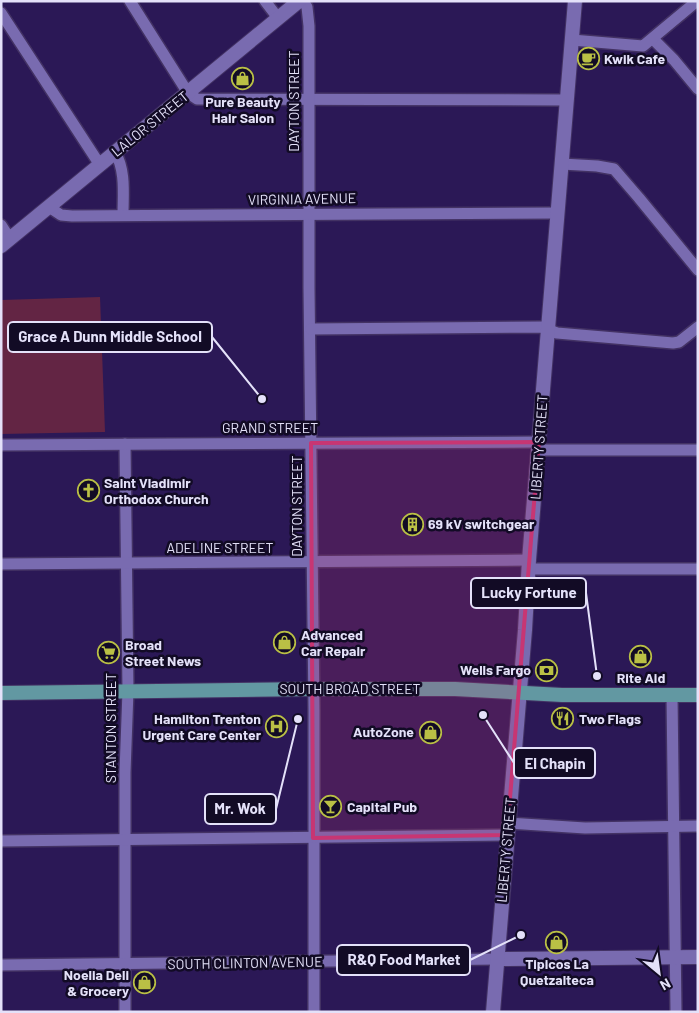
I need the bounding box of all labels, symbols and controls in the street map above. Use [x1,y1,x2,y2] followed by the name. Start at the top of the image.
[576,47,600,71] cafe icon: Kwik Cafe
[285,50,302,152] street label: DAYTON STREET
[604,50,666,67] place label: Kwik Cafe
[231,67,255,91] shop icon: Pure Beauty Hair Salon
[108,87,192,160] street label: LALOR STREET
[205,93,281,126] place label: Pure Beauty Hair Salon
[248,189,356,208] street label: VIRGINIA AVENUE
[8,322,212,352] callout: Grace A Dunn Middle School
[18,327,202,345] text: Grace A Dunn Middle School
[526,394,551,500] street label: LIBERTY STREET
[222,419,318,436] street label: GRAND STREET
[288,455,305,557] street label: DAYTON STREET
[104,474,209,507] place label: Saint Vladimir Orthodox Church
[76,479,100,503] church icon: Saint Vladimir Orthodox Church
[400,512,424,536] building icon: 69 kV switchgear
[428,515,535,532] place label: 69 kV switchgear
[166,539,274,556] street label: ADELINE STREET
[471,578,586,608] callout: Lucky Fortune
[481,583,577,601] text: Lucky Fortune
[301,626,366,659] place label: Advanced Car Repair
[273,631,297,655] shop icon: Advanced Car Repair
[125,636,201,669] place label: Broad Street News
[97,641,121,665] supermarket icon: Broad Street News
[629,644,653,668] shop icon: Rite Aid
[535,658,559,682] bank icon: Wells Fargo
[460,661,531,678] place label: Wells Fargo
[617,669,665,686] place label: Rite Aid
[102,673,119,783] street label: STANTON STREET
[279,680,421,697] street label: SOUTH BROAD STREET
[551,707,575,731] restaurant icon: Two Flags
[142,710,262,743] place label: Hamilton Trenton Urgent Care Center
[579,710,641,727] place label: Two Flags
[265,715,289,739] hospital icon: Hamilton Trenton Urgent Care Center
[418,720,442,744] shop icon: AutoZone
[353,723,414,740] place label: AutoZone
[514,748,595,778] callout: El Chapin
[524,754,586,772] text: El Chapin
[205,794,276,824] callout: Mr. Wok
[319,795,343,819] bar icon: Capital Pub
[492,797,519,903] street label: LIBERTY STREET
[347,798,417,815] place label: Capital Pub
[214,799,266,817] text: Mr. Wok
[545,930,569,954] shop icon: Tipicos La Quetzalteca
[337,945,470,975] callout: R&Q Food Market
[634,948,684,998] north arrow
[348,950,461,968] text: R&Q Food Market
[167,953,323,972] street label: SOUTH CLINTON AVENUE
[520,955,594,988] place label: Tipicos La Quetzalteca
[64,966,129,999] place label: Noelia Deli & Grocery
[133,971,157,995] shop icon: Noelia Deli & Grocery
[657,975,674,994] text: N

